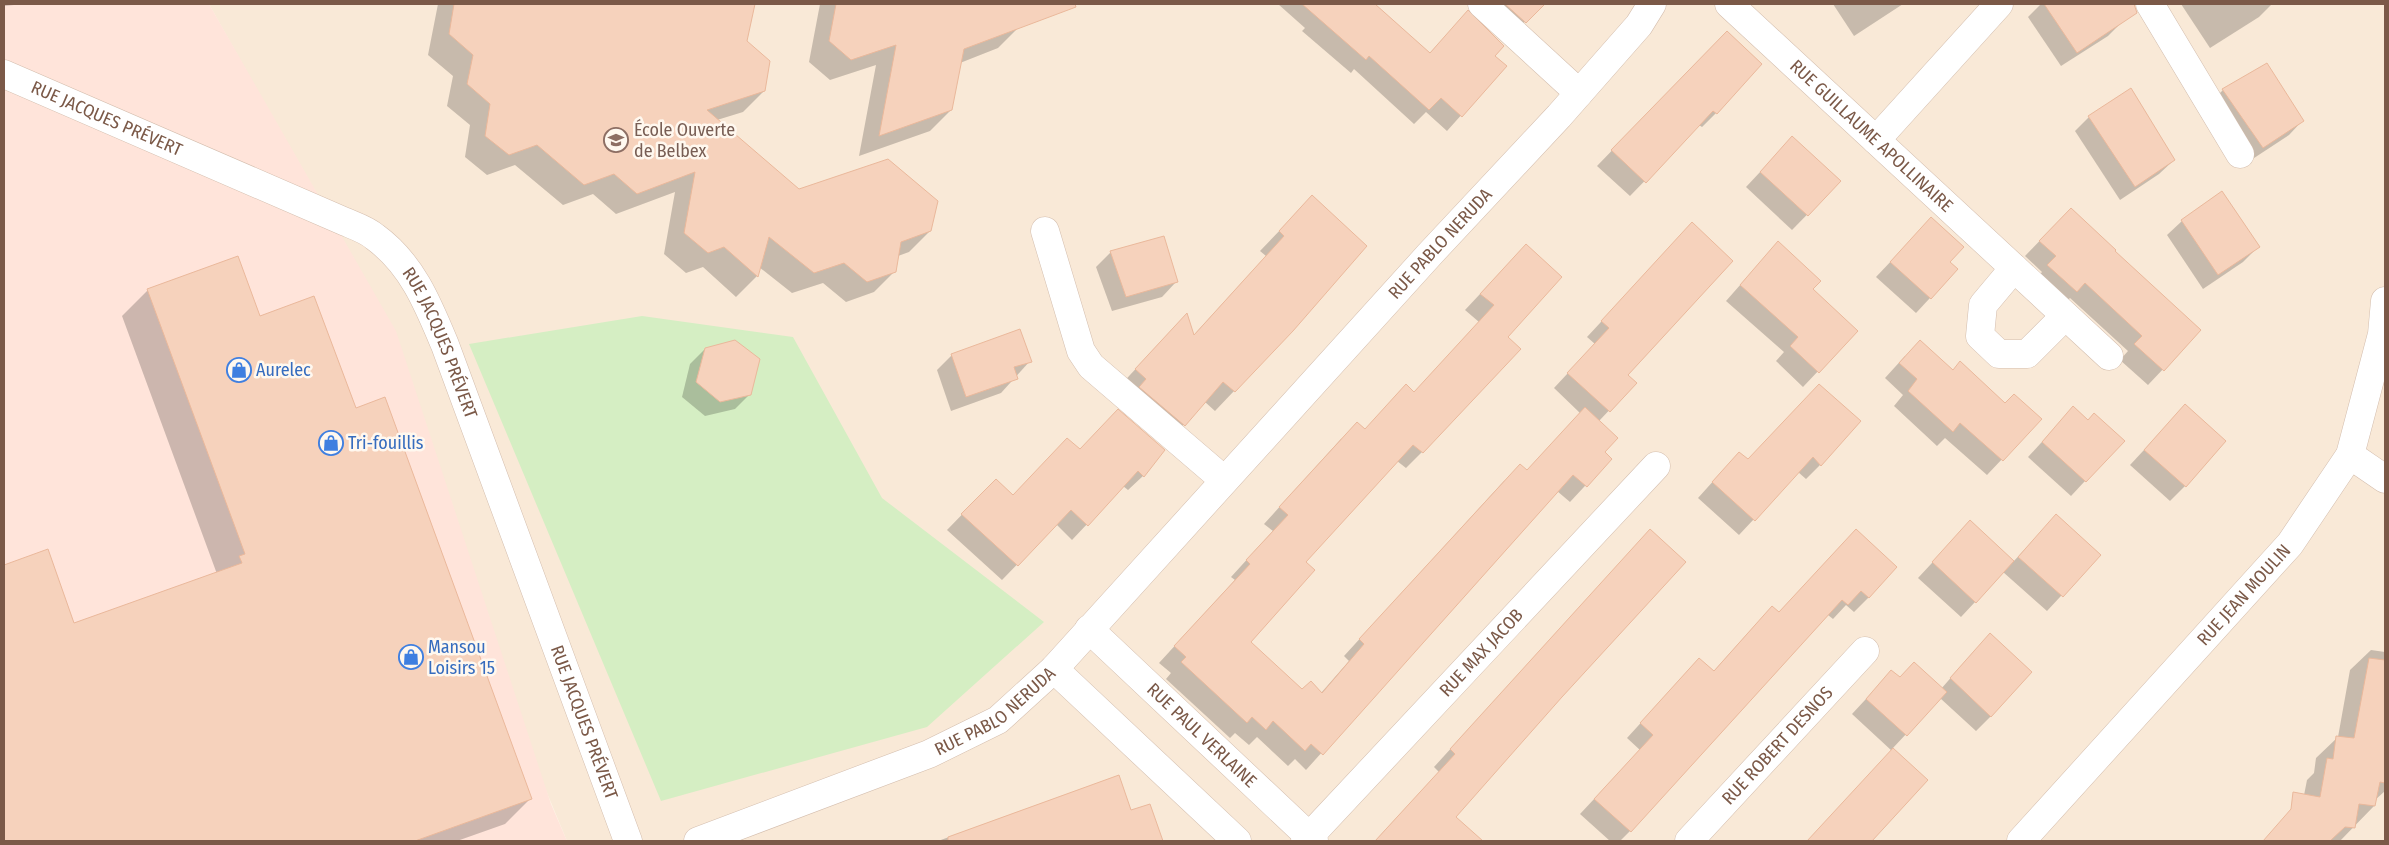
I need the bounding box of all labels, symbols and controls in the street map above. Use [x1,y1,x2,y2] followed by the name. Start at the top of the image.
[1785,55,1957,217] street label: RUE GUILLAUME APOLLINAIRE
[28,76,186,161] street label: RUE JACQUES PRÉVERT
[634,118,735,162] place label: École Ouverte de Belbex
[603,127,629,153] school or university icon: École Ouverte de Belbex
[1384,183,1497,304] street label: RUE PABLO NERUDA
[398,263,482,422] street label: RUE JACQUES PRÉVERT
[226,357,252,383] shop icon: Aurelec
[256,359,311,381] place label: Aurelec
[318,430,344,456] shop icon: Tri-fouillis
[348,432,424,454] place label: Tri-fouillis
[2192,540,2295,650] street label: RUE JEAN MOULIN
[1435,604,1528,701] street label: RUE MAX JACOB
[428,636,495,679] place label: Mansou Loisirs 15
[546,642,623,803] street label: RUE JACQUES PRÉVERT
[398,644,424,670] shop icon: Mansou Loisirs 15
[931,662,1060,760] street label: RUE PABLO NERUDA
[1142,678,1261,792] street label: RUE PAUL VERLAINE
[1717,682,1837,809] street label: RUE ROBERT DESNOS

